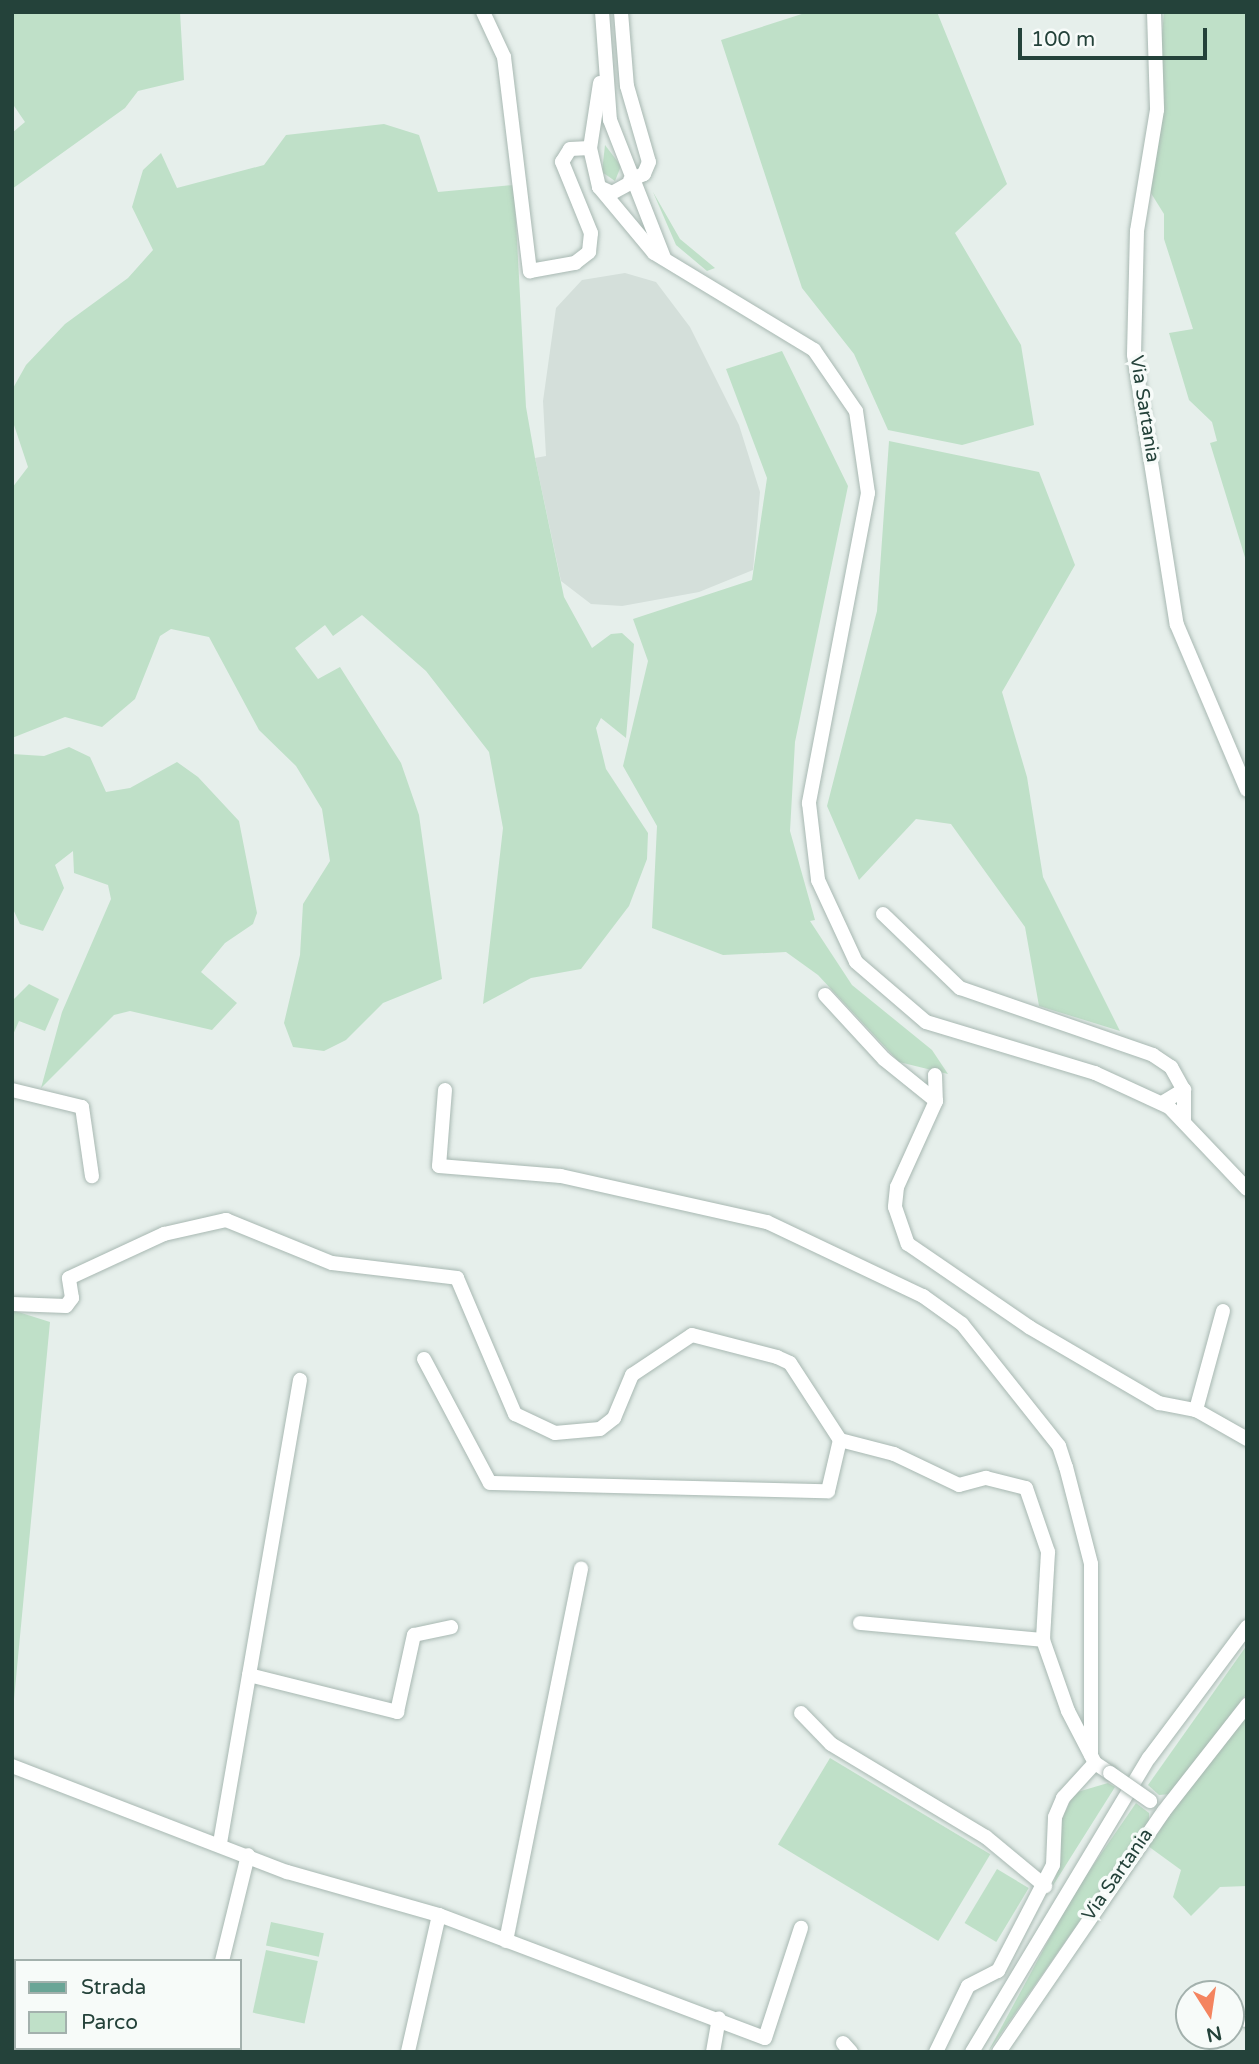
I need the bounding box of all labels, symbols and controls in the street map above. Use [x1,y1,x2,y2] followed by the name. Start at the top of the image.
[1021,14,1210,58] scale bar
[1031,27,1095,52] text: 100 m
[1124,354,1164,464] street label: Via Sartania
[1078,1824,1158,1926] street label: Via Sartania
[14,1959,242,2050] legend
[81,1975,146,2000] text: Strada
[1175,1980,1245,2050] north arrow
[81,2010,138,2035] text: Parco
[1204,2021,1224,2046] text: N

